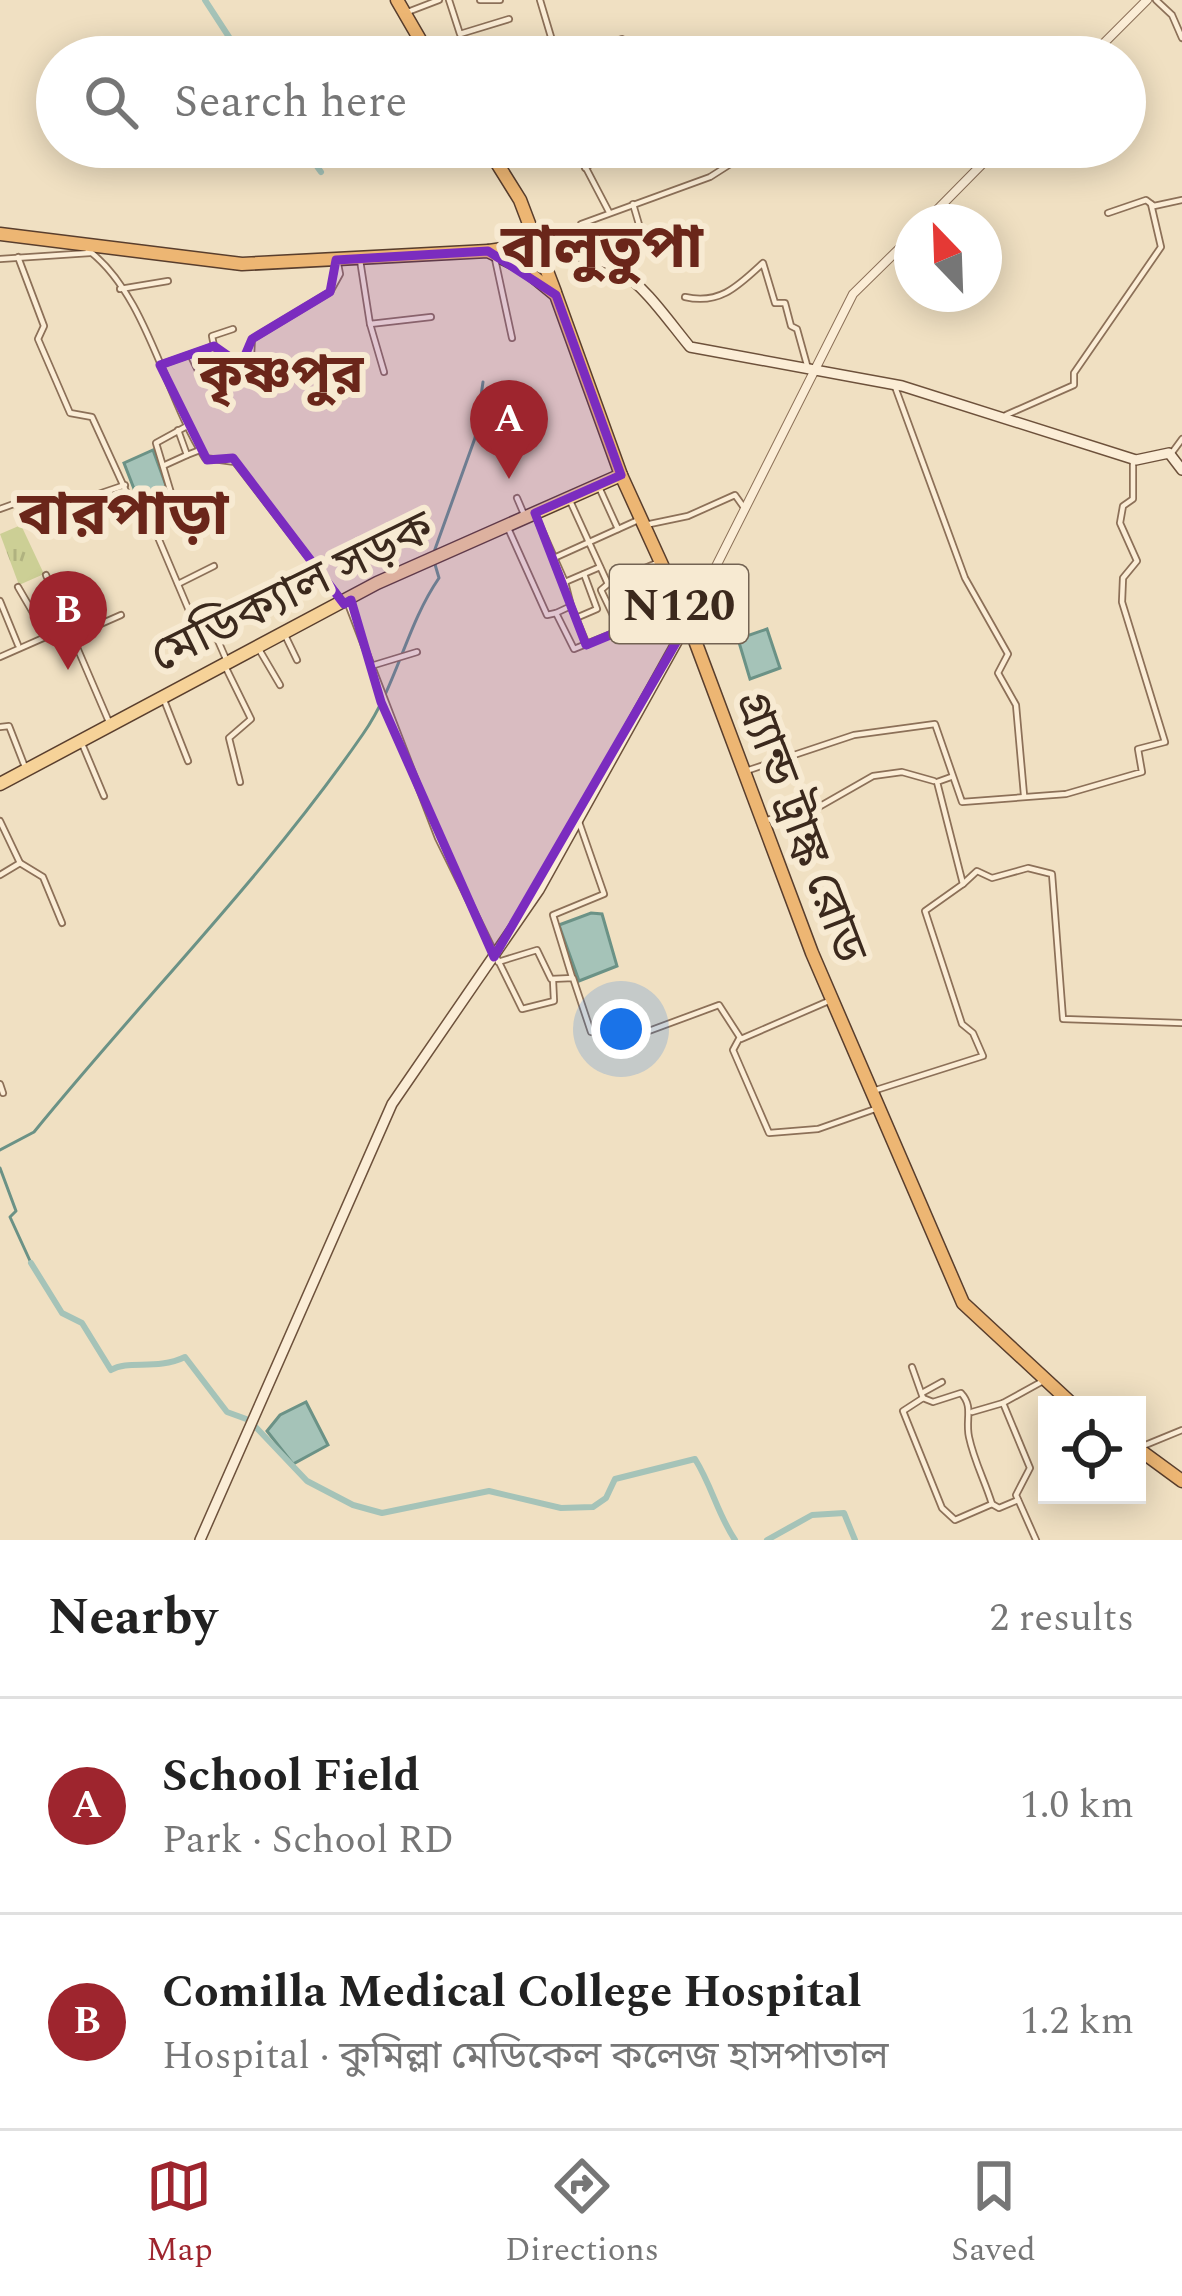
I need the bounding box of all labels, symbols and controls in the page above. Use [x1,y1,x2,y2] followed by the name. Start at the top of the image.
[36,36,1146,168] search box
[174,68,407,137] text: Search here
[78,69,144,135] icon: search
[500,203,704,295] district label: বালুতুপা
[894,204,1002,312] north arrow
[198,335,365,417] district label: কৃষ্ণপুর
[470,380,548,479] pin: A
[17,470,229,562] district label: বারপাড়া
[138,491,448,693] street label: মেডিক্যাল সড়ক
[610,565,748,643] road number: N120
[29,571,107,670] pin: B
[715,680,886,975] street label: গ্র্যান্ড ট্রাঙ্ক রোড
[591,999,651,1059] your location
[1038,1396,1146,1504] map controls
[1038,1396,1146,1504] button: locate
[48,1579,217,1657] text: Nearby
[990,1589,1134,1648] text: 2 results
[162,1742,420,1811] text: School Field
[72,1776,102,1835] text: A
[1020,1776,1134,1835] text: 1.0 km
[162,1811,454,1870] text: Park · School RD
[162,1958,862,2027] text: Comilla Medical College Hospital
[73,1992,101,2051] text: B
[1020,1992,1134,2051] text: 1.2 km
[162,2027,889,2086] text: Hospital · কুমিল্লা মেডিকেল কলেজ হাসপাতাল
[146,2153,213,2275] tab: Map
[505,2153,659,2275] tab: Directions
[951,2153,1036,2275] tab: Saved

